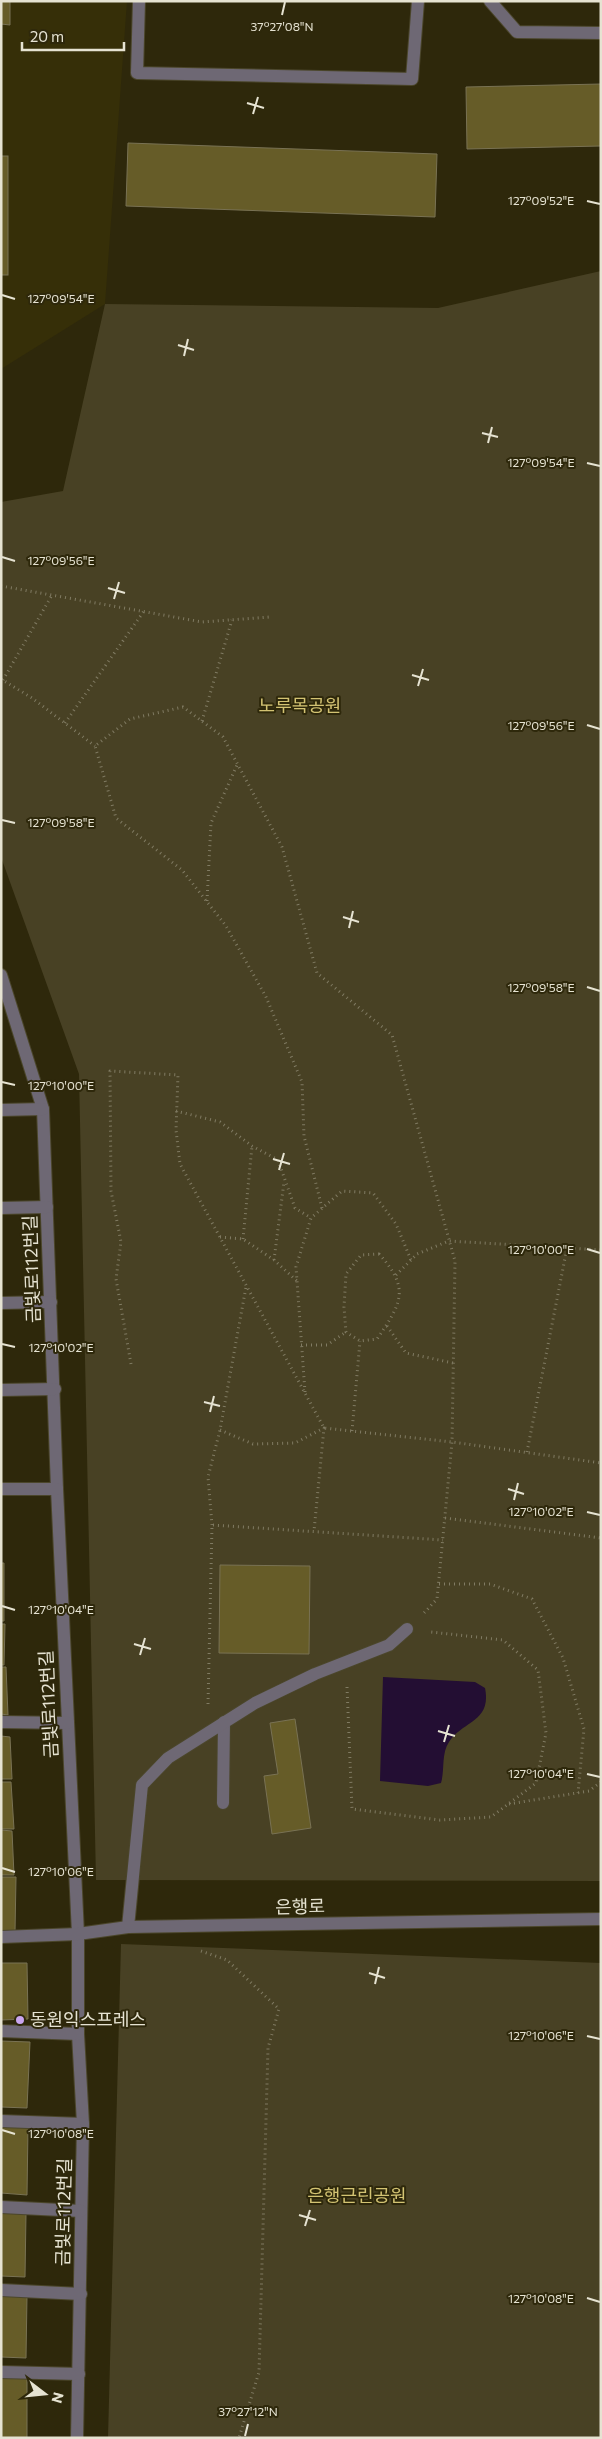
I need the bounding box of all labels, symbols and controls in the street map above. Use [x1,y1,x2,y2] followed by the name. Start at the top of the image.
[251,19,313,33] text: 37°27'08"N
[22,20,125,52] scale bar
[30,27,64,45] text: 20 m
[508,193,574,207] text: 127°09'52"E
[27,291,95,305] text: 127°09'54"E
[507,455,575,469] text: 127°09'54"E
[27,553,95,567] text: 127°09'56"E
[259,694,341,716] park label: 노루목공원
[507,718,575,732] text: 127°09'56"E
[27,815,95,829] text: 127°09'58"E
[507,980,575,994] text: 127°09'58"E
[28,1078,94,1092] text: 127°10'00"E
[18,1215,44,1323] street label: 금빛로112번길
[508,1242,574,1256] text: 127°10'00"E
[28,1340,94,1354] text: 127°10'02"E
[508,1504,574,1518] text: 127°10'02"E
[28,1602,94,1616] text: 127°10'04"E
[34,1649,62,1759] street label: 금빛로112번길
[508,1766,574,1780] text: 127°10'04"E
[28,1864,94,1878] text: 127°10'06"E
[275,1895,325,1917] street label: 은행로
[30,2008,146,2030] place label: 동원익스프레스
[14,2014,26,2026] marker: 동원익스프레스
[508,2028,574,2042] text: 127°10'06"E
[28,2126,94,2140] text: 127°10'08"E
[51,2158,75,2266] street label: 금빛로112번길
[307,2184,407,2206] park label: 은행근린공원
[508,2291,574,2305] text: 127°10'08"E
[20,2369,70,2419] north arrow
[48,2390,68,2405] text: N
[218,2404,278,2418] text: 37°27'12"N

